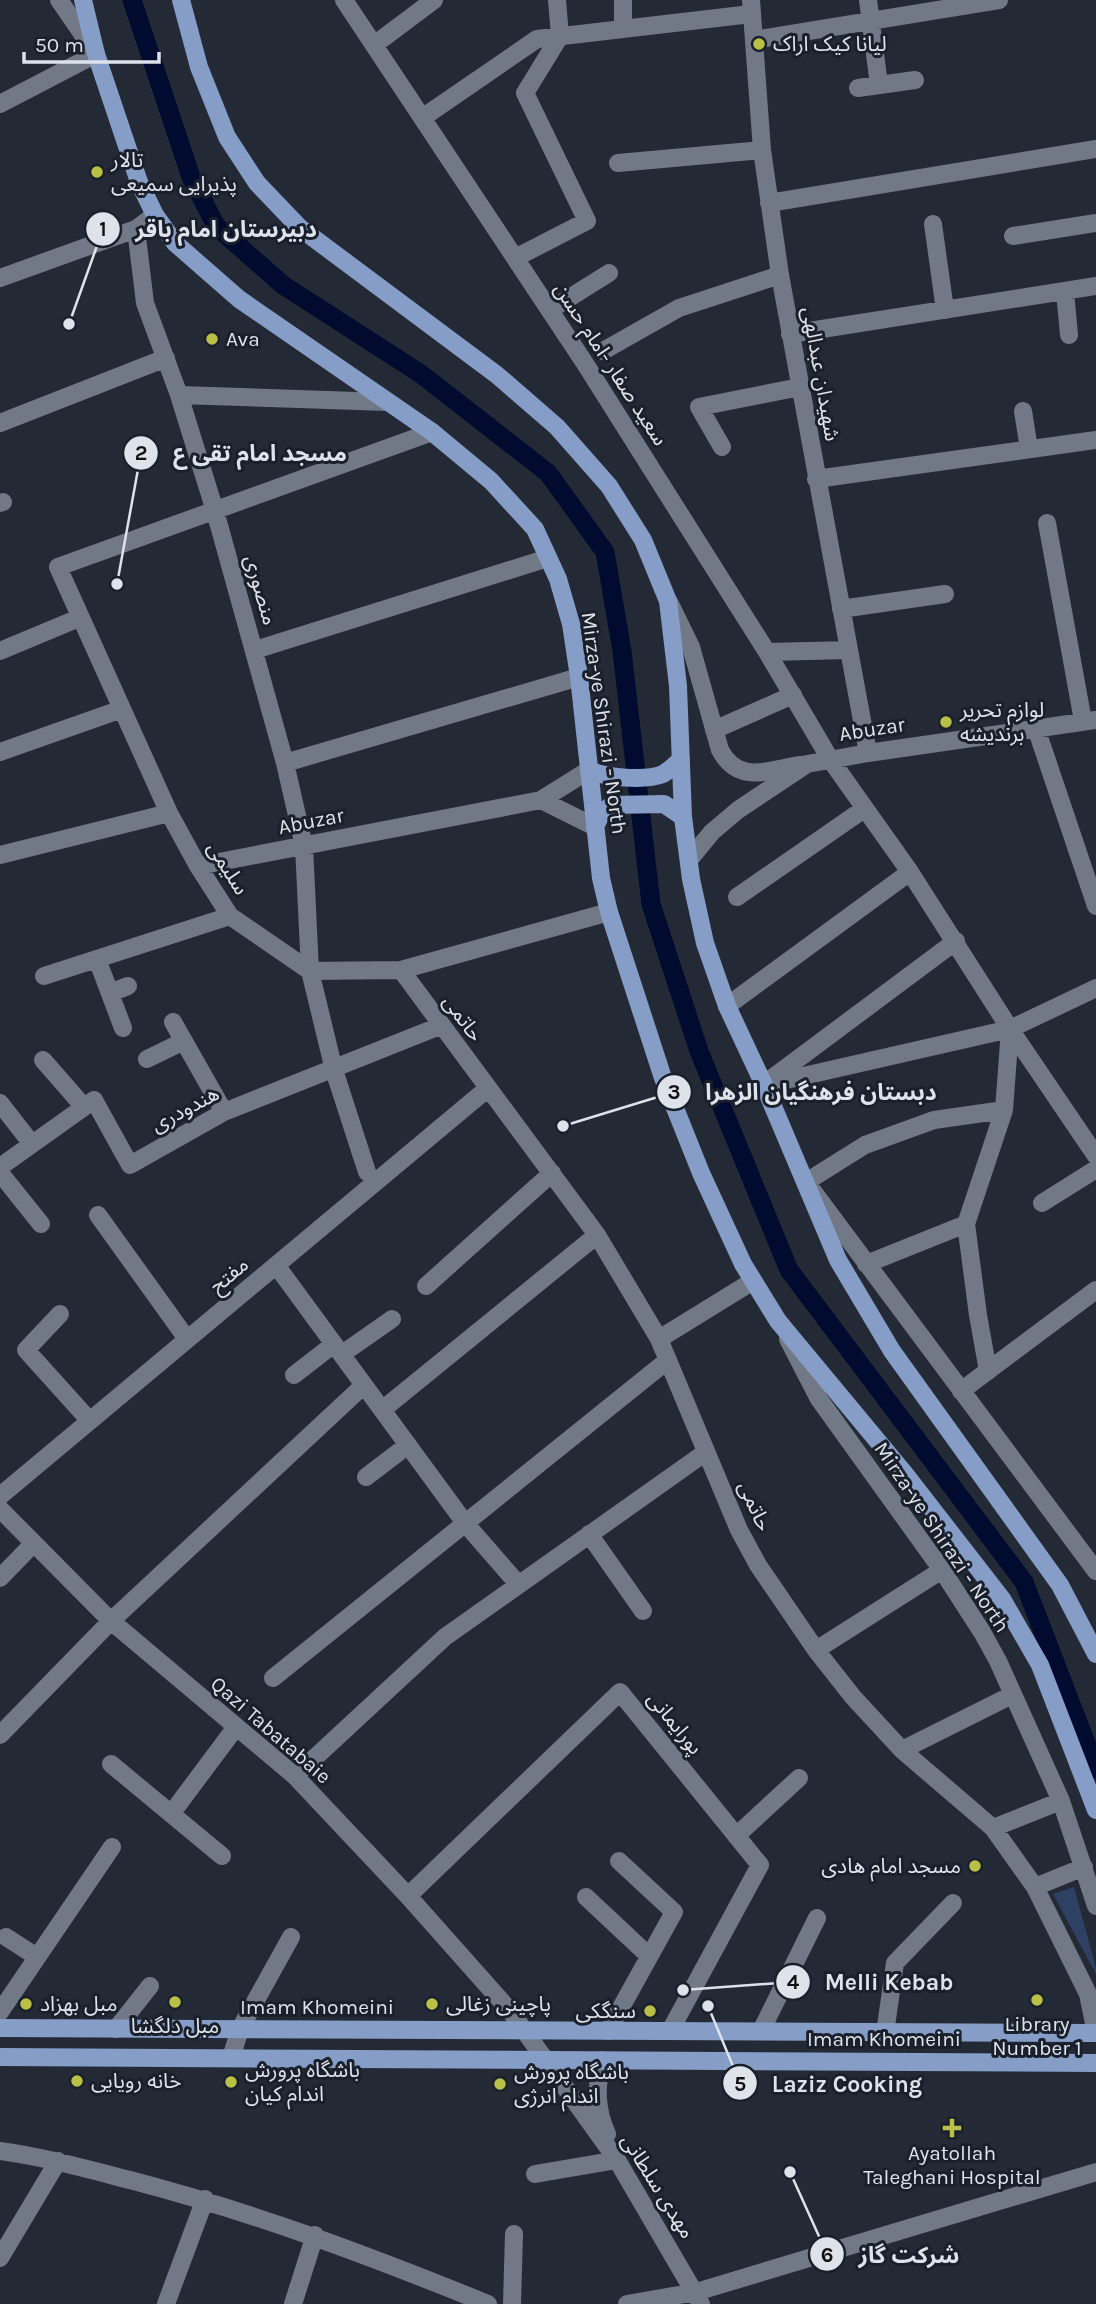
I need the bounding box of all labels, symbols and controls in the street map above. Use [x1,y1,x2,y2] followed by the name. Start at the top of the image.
[24,21,159,65] scale bar
[773,32,887,56] place label: لیانا کیک اراک
[35,33,84,57] text: 50 m
[751,36,767,52] marker: لیانا کیک اراک
[110,148,237,197] place label: تالار پذیرایی سمیعی
[89,164,105,180] marker: تالار پذیرایی سمیعی
[86,207,331,251] callout: دبیرستان امام باقر
[134,216,317,247] text: دبیرستان امام باقر
[99,217,107,241] text: 1
[546,278,673,452] street label: سعید صفار -امام حسن
[797,305,845,443] street label: شهیدان عبدالهی
[226,327,260,351] place label: Ava
[204,331,220,347] marker: Ava
[124,431,361,475] callout: مسجد امام تقی ع
[173,440,347,471] text: مسجد امام تقی ع
[135,441,147,465] text: 2
[240,552,282,628] street label: منصوری
[577,610,631,836] street label: Mirza-ye Shirazi - North
[959,698,1044,746] place label: لوازم تحریر برندیشه
[837,712,907,746] street label: Abuzar
[938,714,954,730] marker: لوازم تحریر برندیشه
[276,803,346,839] street label: Abuzar
[202,837,254,899] street label: سلیمی
[438,990,488,1046] street label: حاتمی
[657,1070,951,1114] callout: دبستان فرهنگیان الزهرا
[705,1079,937,1106] text: دبستان فرهنگیان الزهرا
[667,1080,681,1104] text: 3
[147,1081,223,1137] street label: هندودری
[205,1252,255,1300] street label: مفتح
[869,1437,1015,1637] street label: Mirza-ye Shirazi - North
[733,1477,777,1535] street label: حاتمی
[206,1671,336,1789] street label: Qazi Tabatabaie
[641,1687,708,1760] street label: پورایمانی
[821,1854,961,1882] place label: مسجد امام هادی
[967,1858,983,1874] marker: مسجد امام هادی
[775,1960,967,2004] callout: Melli Kebab
[825,1969,953,1996] text: Melli Kebab
[787,1970,800,1994] text: 4
[40,1992,118,2016] place label: مبل بهزاد
[446,1992,551,2017] place label: پاچینی زغالی
[1029,1992,1045,2008] marker: Library Number 1
[167,1994,183,2010] marker: مبل دلگشا
[240,1995,394,2019] street label: Imam Khomeini
[18,1996,34,2012] marker: مبل بهزاد
[424,1996,440,2012] marker: پاچینی زغالی
[576,1999,636,2023] place label: سنگکی
[642,2003,658,2019] marker: سنگکی
[992,2012,1082,2060] place label: Library Number 1
[131,2014,219,2038] place label: مبل دلگشا
[807,2027,961,2051] street label: Imam Khomeini
[245,2058,360,2110] place label: باشگاه پرورش اندام کیان
[514,2060,629,2112] place label: باشگاه پرورش اندام انرژی
[723,2061,936,2105] callout: Laziz Cooking
[91,2069,182,2093] place label: خانه رویایی
[772,2071,922,2098] text: Laziz Cooking
[734,2072,746,2096] text: 5
[69,2073,85,2089] marker: خانه رویایی
[223,2074,239,2090] marker: باشگاه پرورش اندام کیان
[492,2076,508,2092] marker: باشگاه پرورش اندام انرژی
[942,2118,962,2138] marker: Ayatollah Taleghani Hospital
[616,2129,700,2243] street label: مهدی سلطانی
[863,2141,1041,2189] place label: Ayatollah Taleghani Hospital
[810,2232,974,2276] callout: شرکت گاز
[858,2242,959,2269] text: شرکت گاز
[821,2243,833,2267] text: 6

